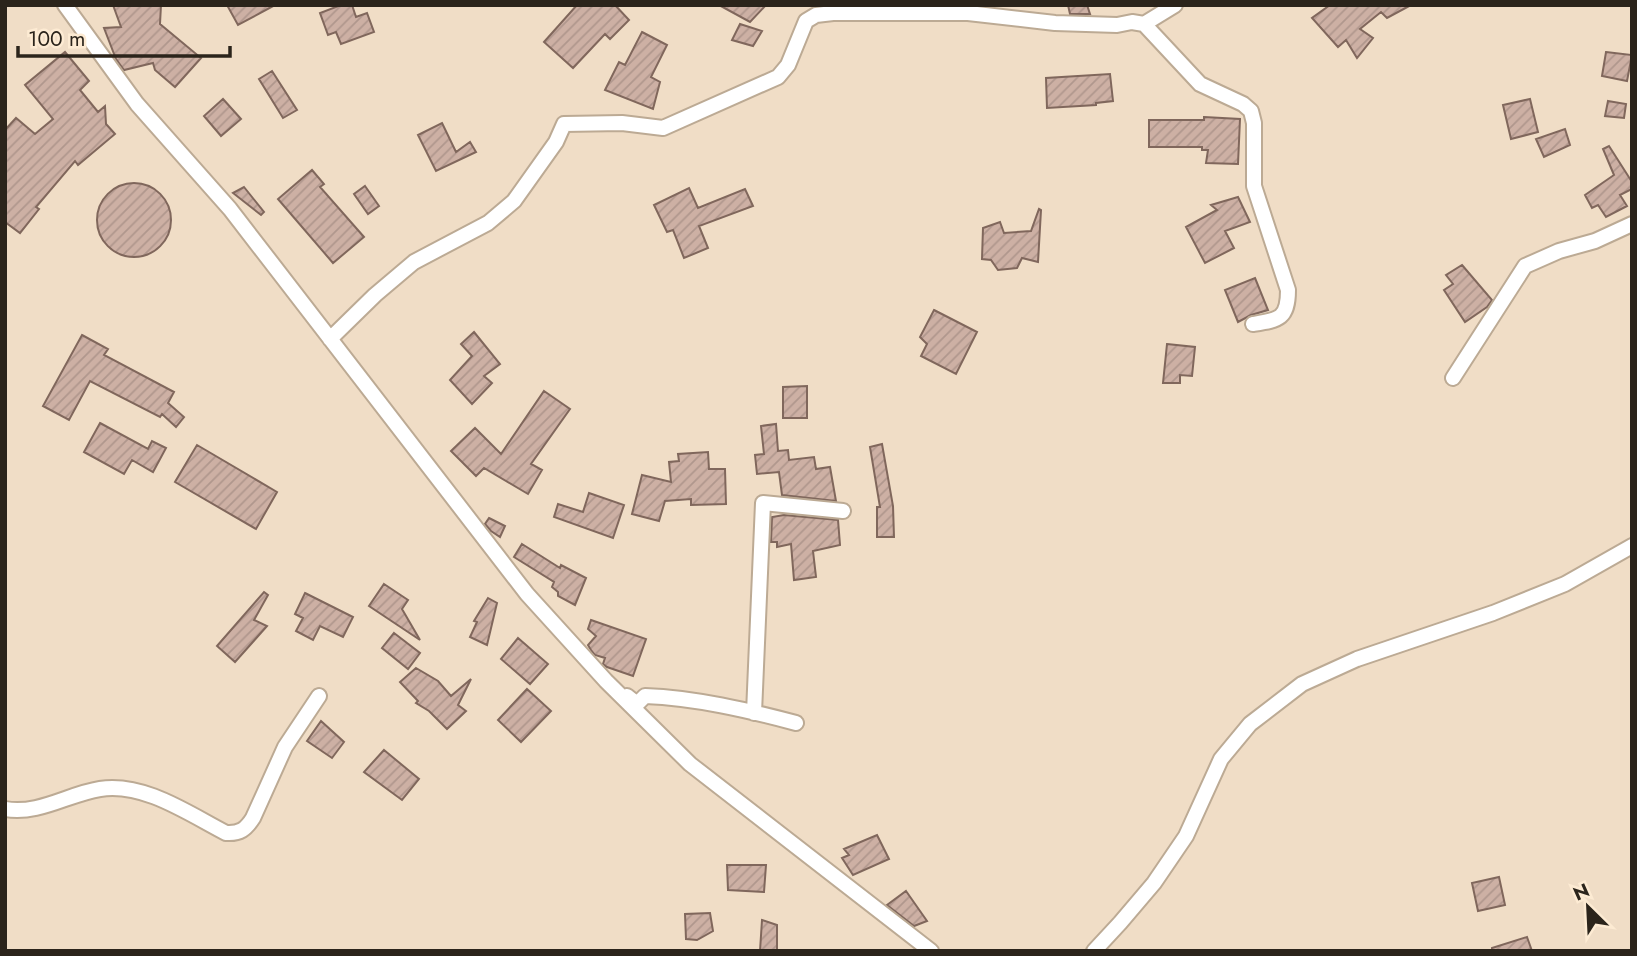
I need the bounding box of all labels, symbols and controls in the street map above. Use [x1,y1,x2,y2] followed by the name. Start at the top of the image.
[18,14,229,58] scale bar
[28,24,85,54] text: 100 m
[1553,872,1623,942] north arrow
[1569,877,1594,907] text: N

